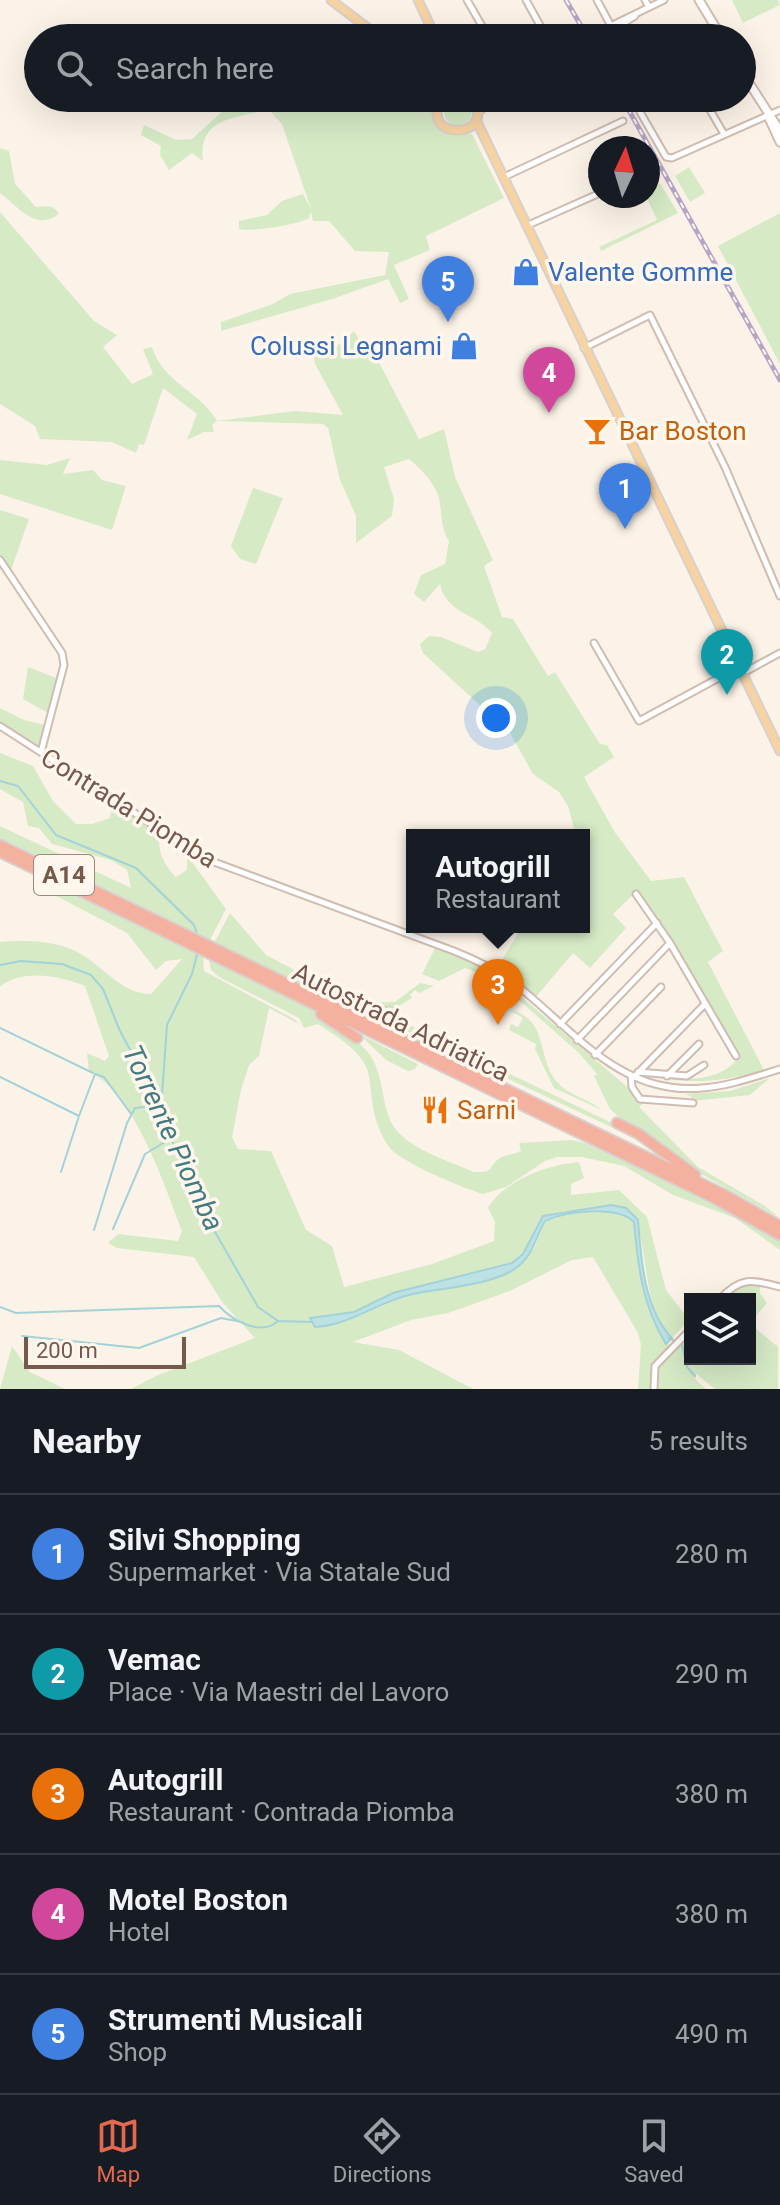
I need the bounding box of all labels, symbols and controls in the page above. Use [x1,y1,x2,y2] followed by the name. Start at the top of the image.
[24,24,756,112] search box
[52,46,96,90] icon: search
[116,51,274,86] text: Search here
[588,136,660,208] north arrow
[422,256,474,322] pin: 5
[511,257,541,287] shop icon: Valente Gomme
[548,257,733,287] place label: Valente Gomme
[250,331,442,361] place label: Colussi Legnami
[449,331,479,361] shop icon: Colussi Legnami
[523,347,575,413] pin: 4
[582,416,612,446] bar icon: Bar Boston
[619,416,747,446] place label: Bar Boston
[599,463,651,529] pin: 1
[701,629,753,695] pin: 2
[476,698,516,738] your location
[36,742,222,874] street label: Contrada Piomba
[406,829,590,933] popup
[435,849,551,884] text: Autogrill
[34,855,94,895] road number: A14
[435,884,561,914] text: Restaurant
[288,956,514,1088] street label: Autostrada Adriatica
[472,959,524,1025] pin: 3
[116,1040,230,1236] water label: Torrente Piomba
[420,1095,450,1125] restaurant icon: Sarni
[457,1095,516,1125] place label: Sarni
[684,1293,756,1365] map controls
[684,1293,756,1365] button: layers
[24,1333,186,1369] scale bar
[36,1338,98,1363] text: 200 m
[32,1421,141,1461] text: Nearby
[649,1426,748,1456] text: 5 results
[108,1522,301,1557] text: Silvi Shopping
[51,1539,65,1569] text: 1
[675,1539,748,1569] text: 280 m
[108,1557,451,1587] text: Supermarket · Via Statale Sud
[108,1642,201,1677] text: Vemac
[51,1659,65,1689] text: 2
[675,1659,748,1689] text: 290 m
[108,1677,449,1707] text: Place · Via Maestri del Lavoro
[108,1762,223,1797] text: Autogrill
[51,1779,65,1809] text: 3
[675,1779,748,1809] text: 380 m
[108,1797,455,1827] text: Restaurant · Contrada Piomba
[108,1882,288,1917] text: Motel Boston
[51,1899,65,1929] text: 4
[675,1899,748,1929] text: 380 m
[108,1917,170,1947] text: Hotel
[108,2002,363,2037] text: Strumenti Musicali
[51,2019,65,2049] text: 5
[675,2019,748,2049] text: 490 m
[108,2037,167,2067] text: Shop
[96,2114,140,2187] tab: Map
[333,2114,432,2187] tab: Directions
[624,2114,684,2187] tab: Saved

